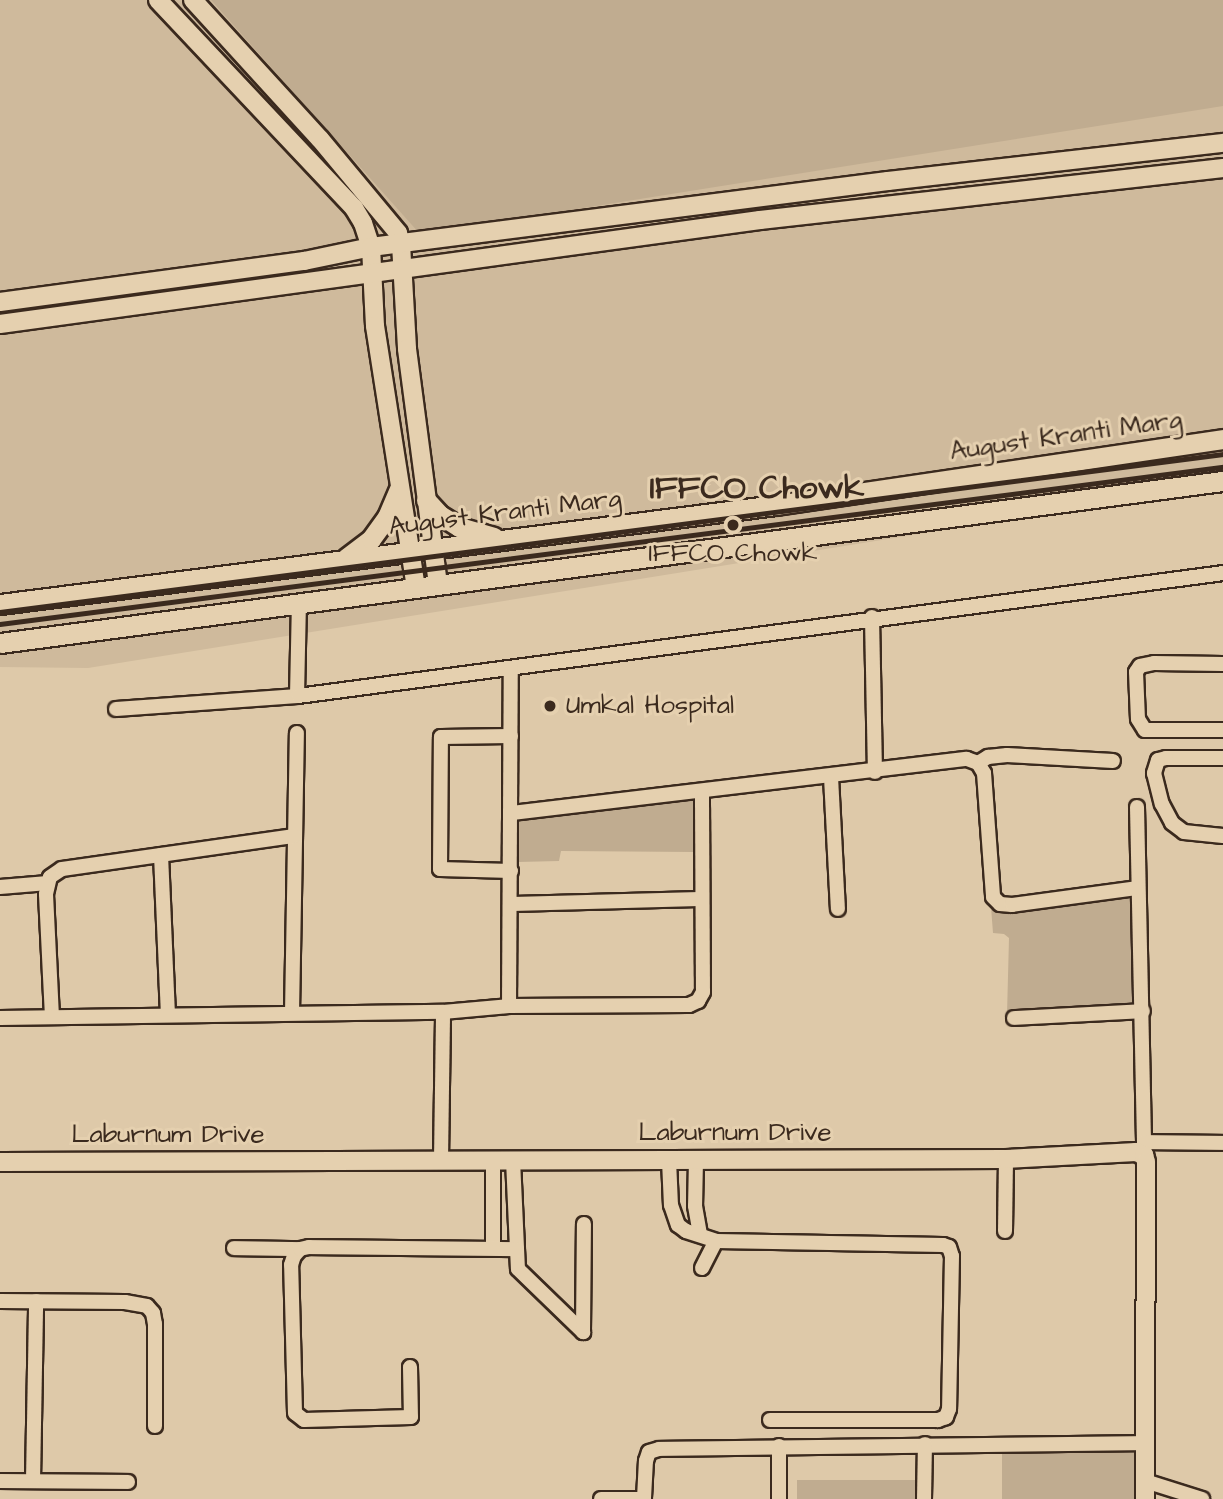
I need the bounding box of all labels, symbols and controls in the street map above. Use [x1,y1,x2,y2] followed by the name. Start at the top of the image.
[948,404,1184,468] street label: August Kranti Marg
[650,469,864,509] district label: IFFCO Chowk
[387,483,623,543] street label: August Kranti Marg
[723,515,743,535] marker: IFFCO Chowk
[648,538,818,570] place label: IFFCO Chowk
[566,690,734,722] place label: Umkal Hospital
[540,696,560,716] marker: Umkal Hospital
[639,1117,831,1149] street label: Laburnum Drive
[72,1119,264,1151] street label: Laburnum Drive

